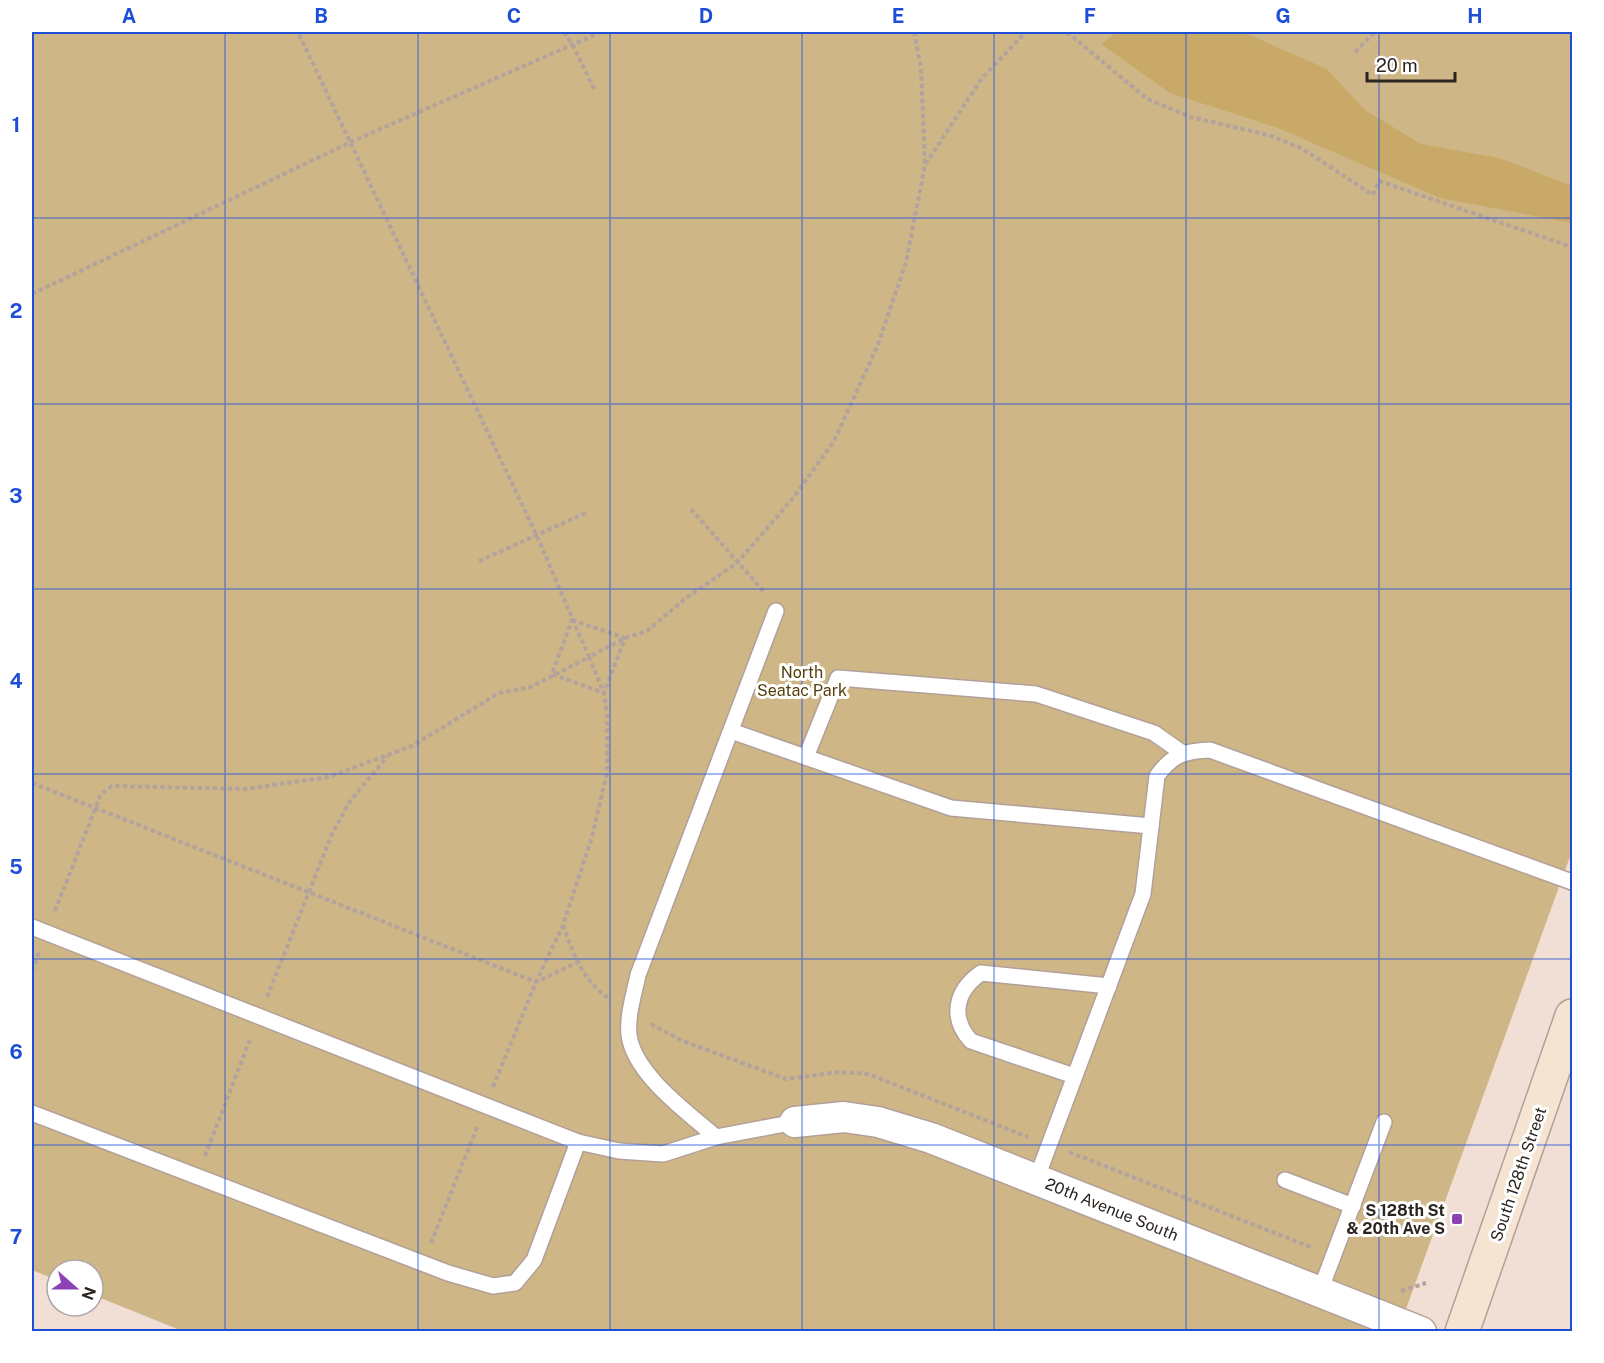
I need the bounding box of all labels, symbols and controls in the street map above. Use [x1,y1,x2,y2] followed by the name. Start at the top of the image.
[122,4,136,28] text: A
[314,4,328,28] text: B
[507,4,521,28] text: C
[699,4,713,28] text: D
[892,4,904,28] text: E
[1084,4,1096,28] text: F
[1275,4,1291,28] text: G
[1467,4,1483,28] text: H
[1367,45,1456,83] scale bar
[1376,55,1418,76] text: 20 m
[12,113,20,137] text: 1
[10,299,22,323] text: 2
[9,484,23,508] text: 3
[757,663,847,700] park label: North Seatac Park
[9,669,23,693] text: 4
[9,855,23,879] text: 5
[9,1040,23,1064] text: 6
[1487,1104,1550,1244] street label: South 128th Street
[1042,1174,1181,1245] street label: 20th Avenue South
[1346,1201,1445,1238] place label: S 128th St & 20th Ave S
[1450,1212,1464,1226] marker: S 128th St & 20th Ave S
[10,1225,22,1249] text: 7
[45,1258,105,1318] north arrow
[77,1284,100,1302] text: N

